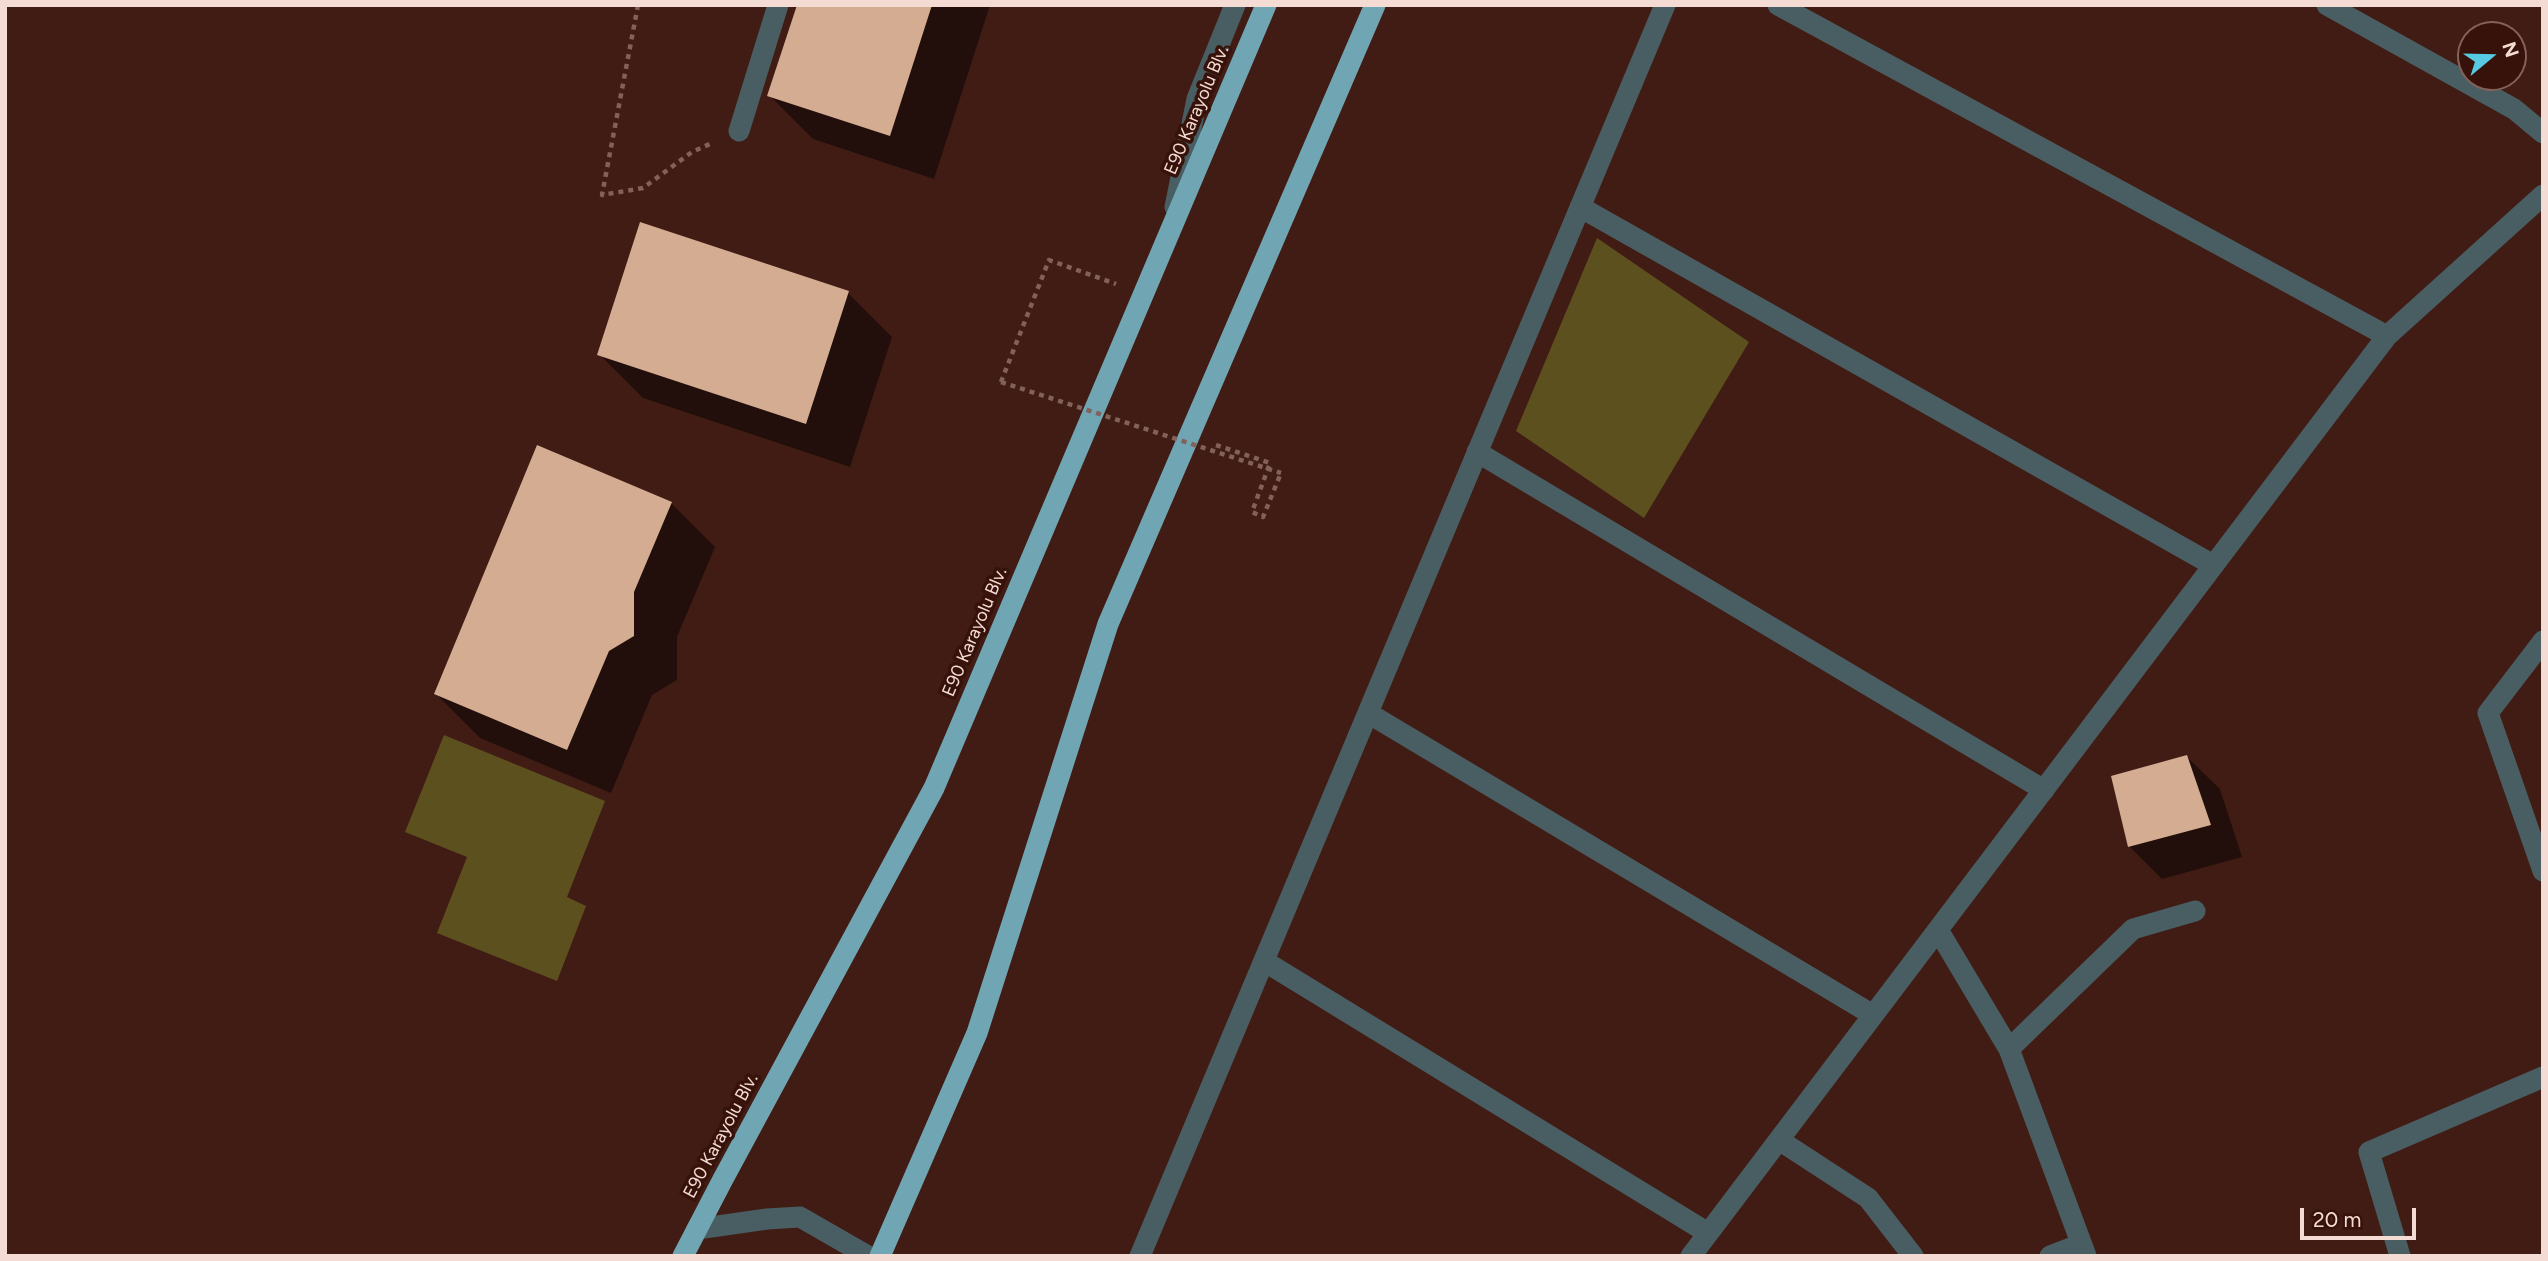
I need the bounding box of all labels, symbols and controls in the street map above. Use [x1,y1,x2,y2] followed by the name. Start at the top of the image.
[2457,21,2527,91] north arrow
[2497,39,2524,60] text: N
[1160,42,1234,178] street label: E90 Karayolu Blv.
[938,564,1012,700] street label: E90 Karayolu Blv.
[679,1070,763,1202] street label: E90 Karayolu Blv.
[2303,1194,2418,1238] scale bar
[2313,1207,2361,1232] text: 20 m

